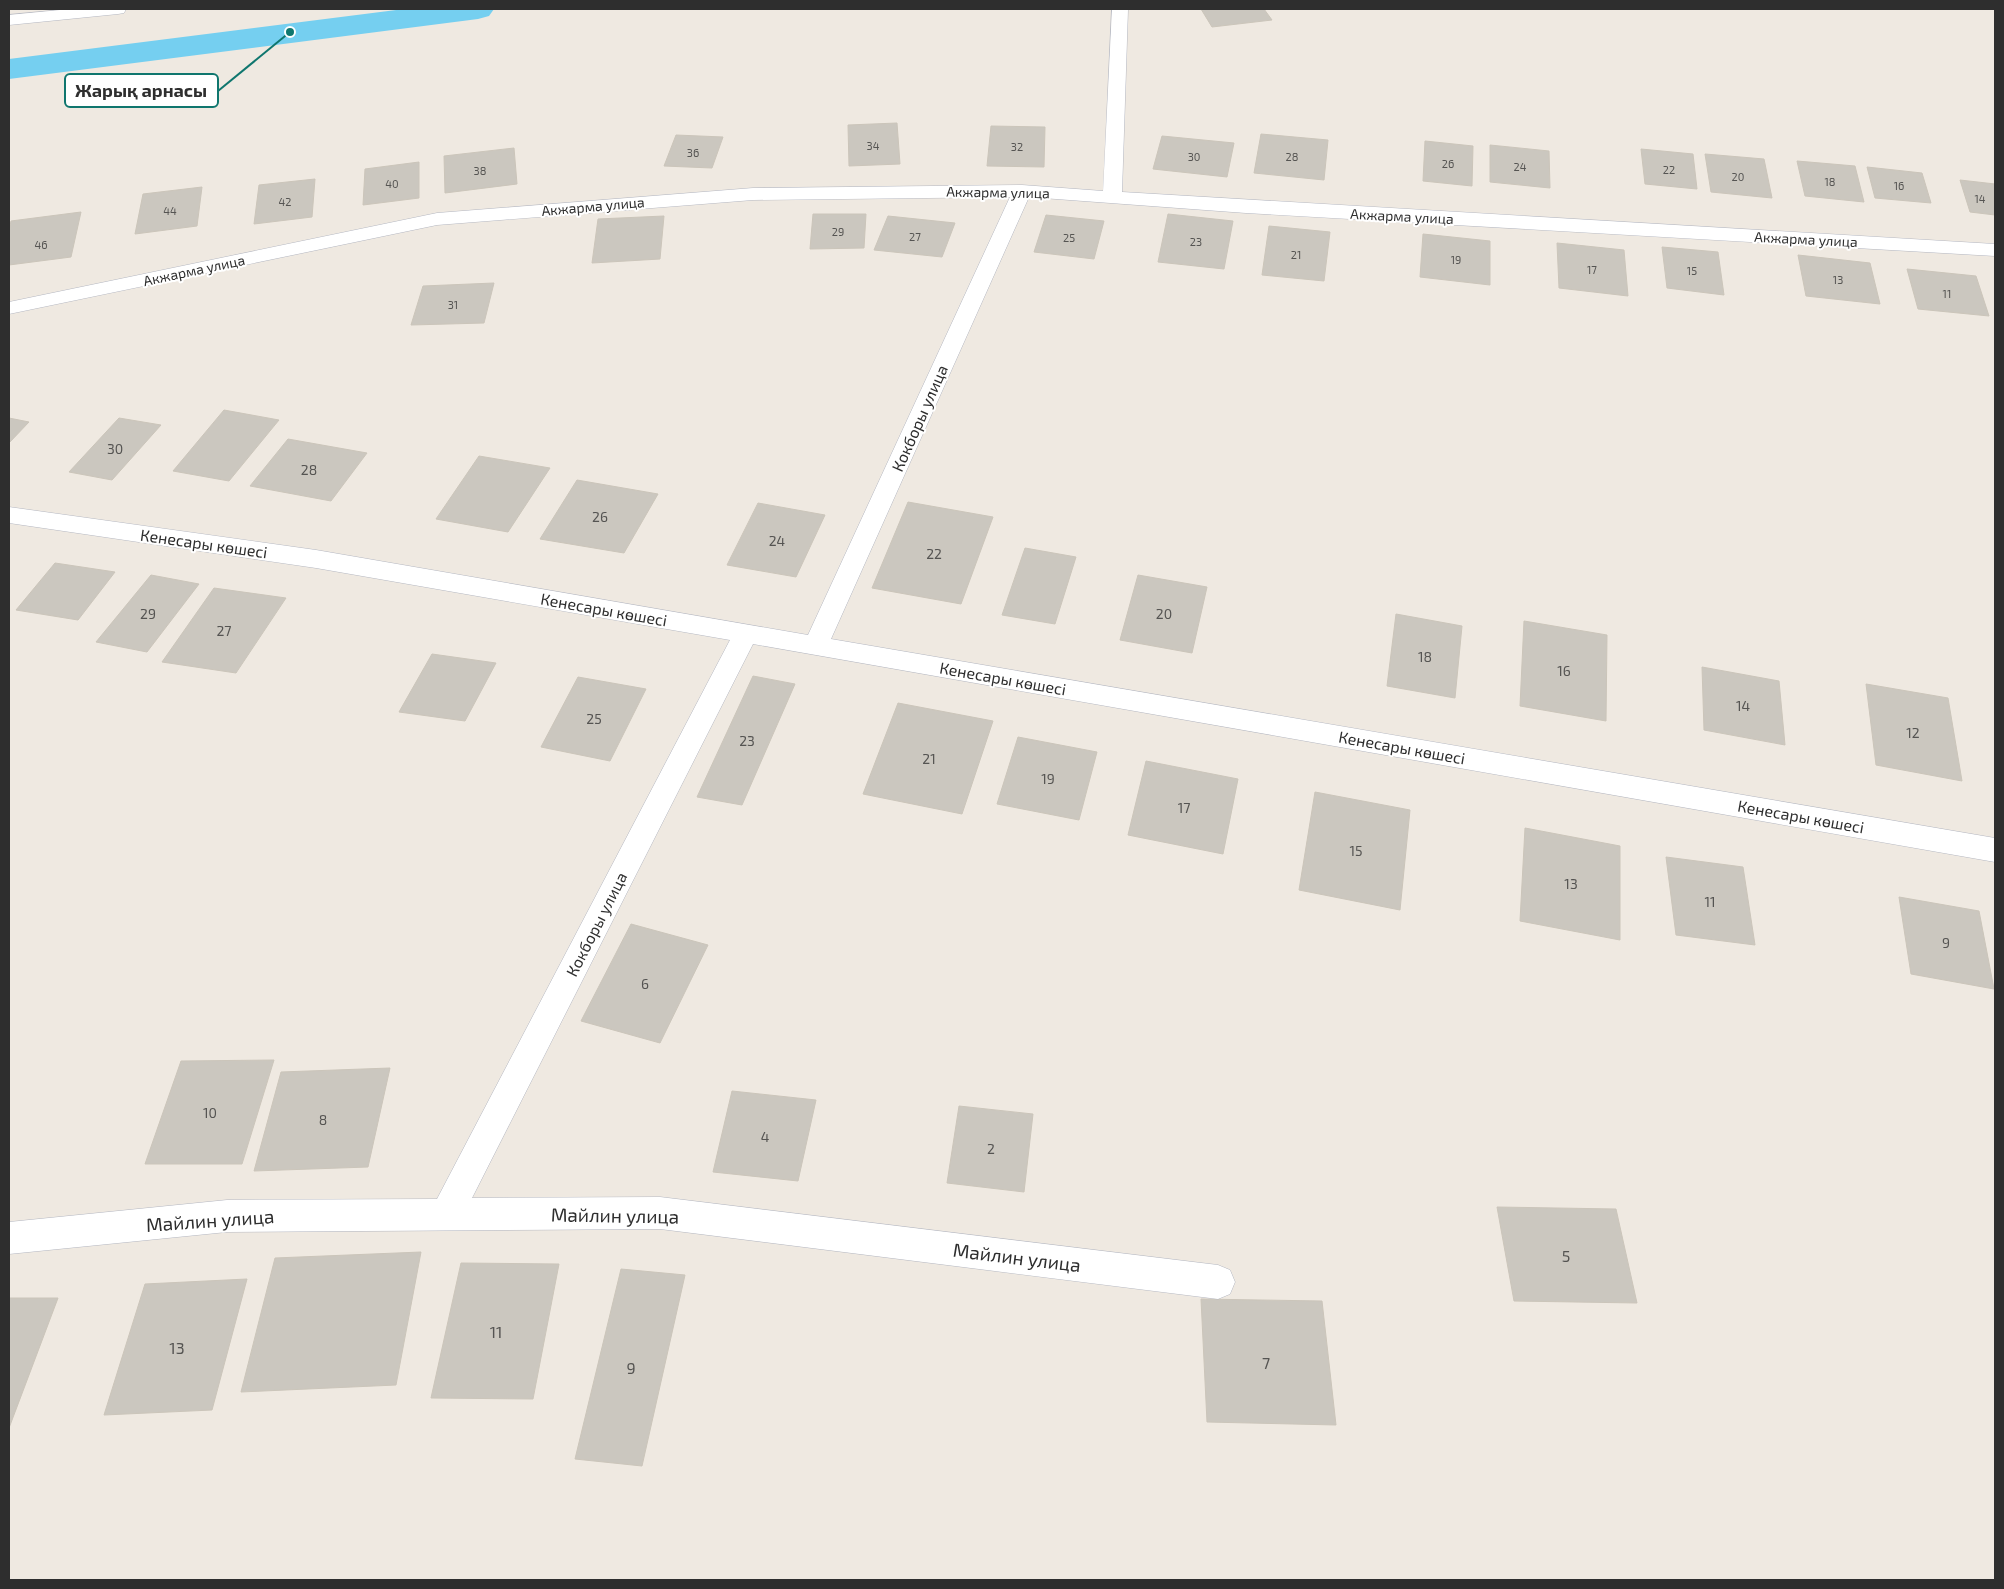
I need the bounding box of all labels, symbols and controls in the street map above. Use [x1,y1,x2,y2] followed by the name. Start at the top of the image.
[65,74,218,107] callout: Жарық арнасы
[75,79,207,101] text: Жарық арнасы
[867,139,880,152] house number: 34
[1011,140,1023,153] house number: 32
[687,146,699,159] house number: 36
[1188,150,1200,163] house number: 30
[1286,150,1298,163] house number: 28
[1442,157,1454,170] house number: 26
[1514,160,1527,173] house number: 24
[1663,163,1675,176] house number: 22
[474,164,486,177] house number: 38
[1732,170,1744,183] house number: 20
[1824,175,1836,188] house number: 18
[385,177,399,190] house number: 40
[1894,179,1904,192] house number: 16
[946,183,1050,201] street label: Акжарма улица
[1974,192,1986,205] house number: 14
[541,193,645,219] street label: Акжарма улица
[279,195,291,208] house number: 42
[163,204,177,217] house number: 44
[1350,205,1454,227] street label: Акжарма улица
[832,225,844,238] house number: 29
[1754,228,1858,250] street label: Акжарма улица
[909,230,921,243] house number: 27
[1063,231,1075,244] house number: 25
[1190,235,1202,248] house number: 23
[34,238,48,251] house number: 46
[1291,248,1301,261] house number: 21
[142,251,246,289] street label: Акжарма улица
[1451,253,1461,266] house number: 19
[1587,263,1597,276] house number: 17
[1687,264,1697,277] house number: 15
[1833,273,1843,286] house number: 13
[1943,287,1951,300] house number: 11
[448,298,458,311] house number: 31
[887,362,952,475] street label: Кокборы улица
[107,440,123,457] house number: 30
[301,461,317,478] house number: 28
[592,508,608,525] house number: 26
[139,525,269,561] street label: Кенесары көшесі
[769,532,785,549] house number: 24
[926,545,942,562] house number: 22
[539,589,669,629] street label: Кенесары көшесі
[140,605,156,622] house number: 29
[1156,605,1172,622] house number: 20
[216,622,232,639] house number: 27
[1418,648,1432,665] house number: 18
[938,658,1068,698] street label: Кенесары көшесі
[1557,662,1571,679] house number: 16
[1736,697,1750,714] house number: 14
[586,710,602,727] house number: 25
[1906,724,1920,741] house number: 12
[1337,727,1467,767] street label: Кенесары көшесі
[739,732,755,749] house number: 23
[922,750,936,767] house number: 21
[1041,770,1055,787] house number: 19
[1736,796,1866,836] street label: Кенесары көшесі
[1178,799,1190,816] house number: 17
[1349,842,1363,859] house number: 15
[562,869,631,980] street label: Кокборы улица
[1564,875,1578,892] house number: 13
[1704,893,1716,910] house number: 11
[1942,934,1950,951] house number: 9
[641,975,649,992] house number: 6
[203,1104,217,1121] house number: 10
[319,1111,327,1128] house number: 8
[761,1128,769,1145] house number: 4
[987,1140,995,1157] house number: 2
[551,1202,679,1229] street label: Майлин улица
[145,1204,275,1237] street label: Майлин улица
[952,1238,1082,1277] street label: Майлин улица
[1562,1246,1570,1265] house number: 5
[490,1322,502,1341] house number: 11
[169,1338,185,1357] house number: 13
[1262,1353,1270,1372] house number: 7
[626,1358,636,1377] house number: 9

